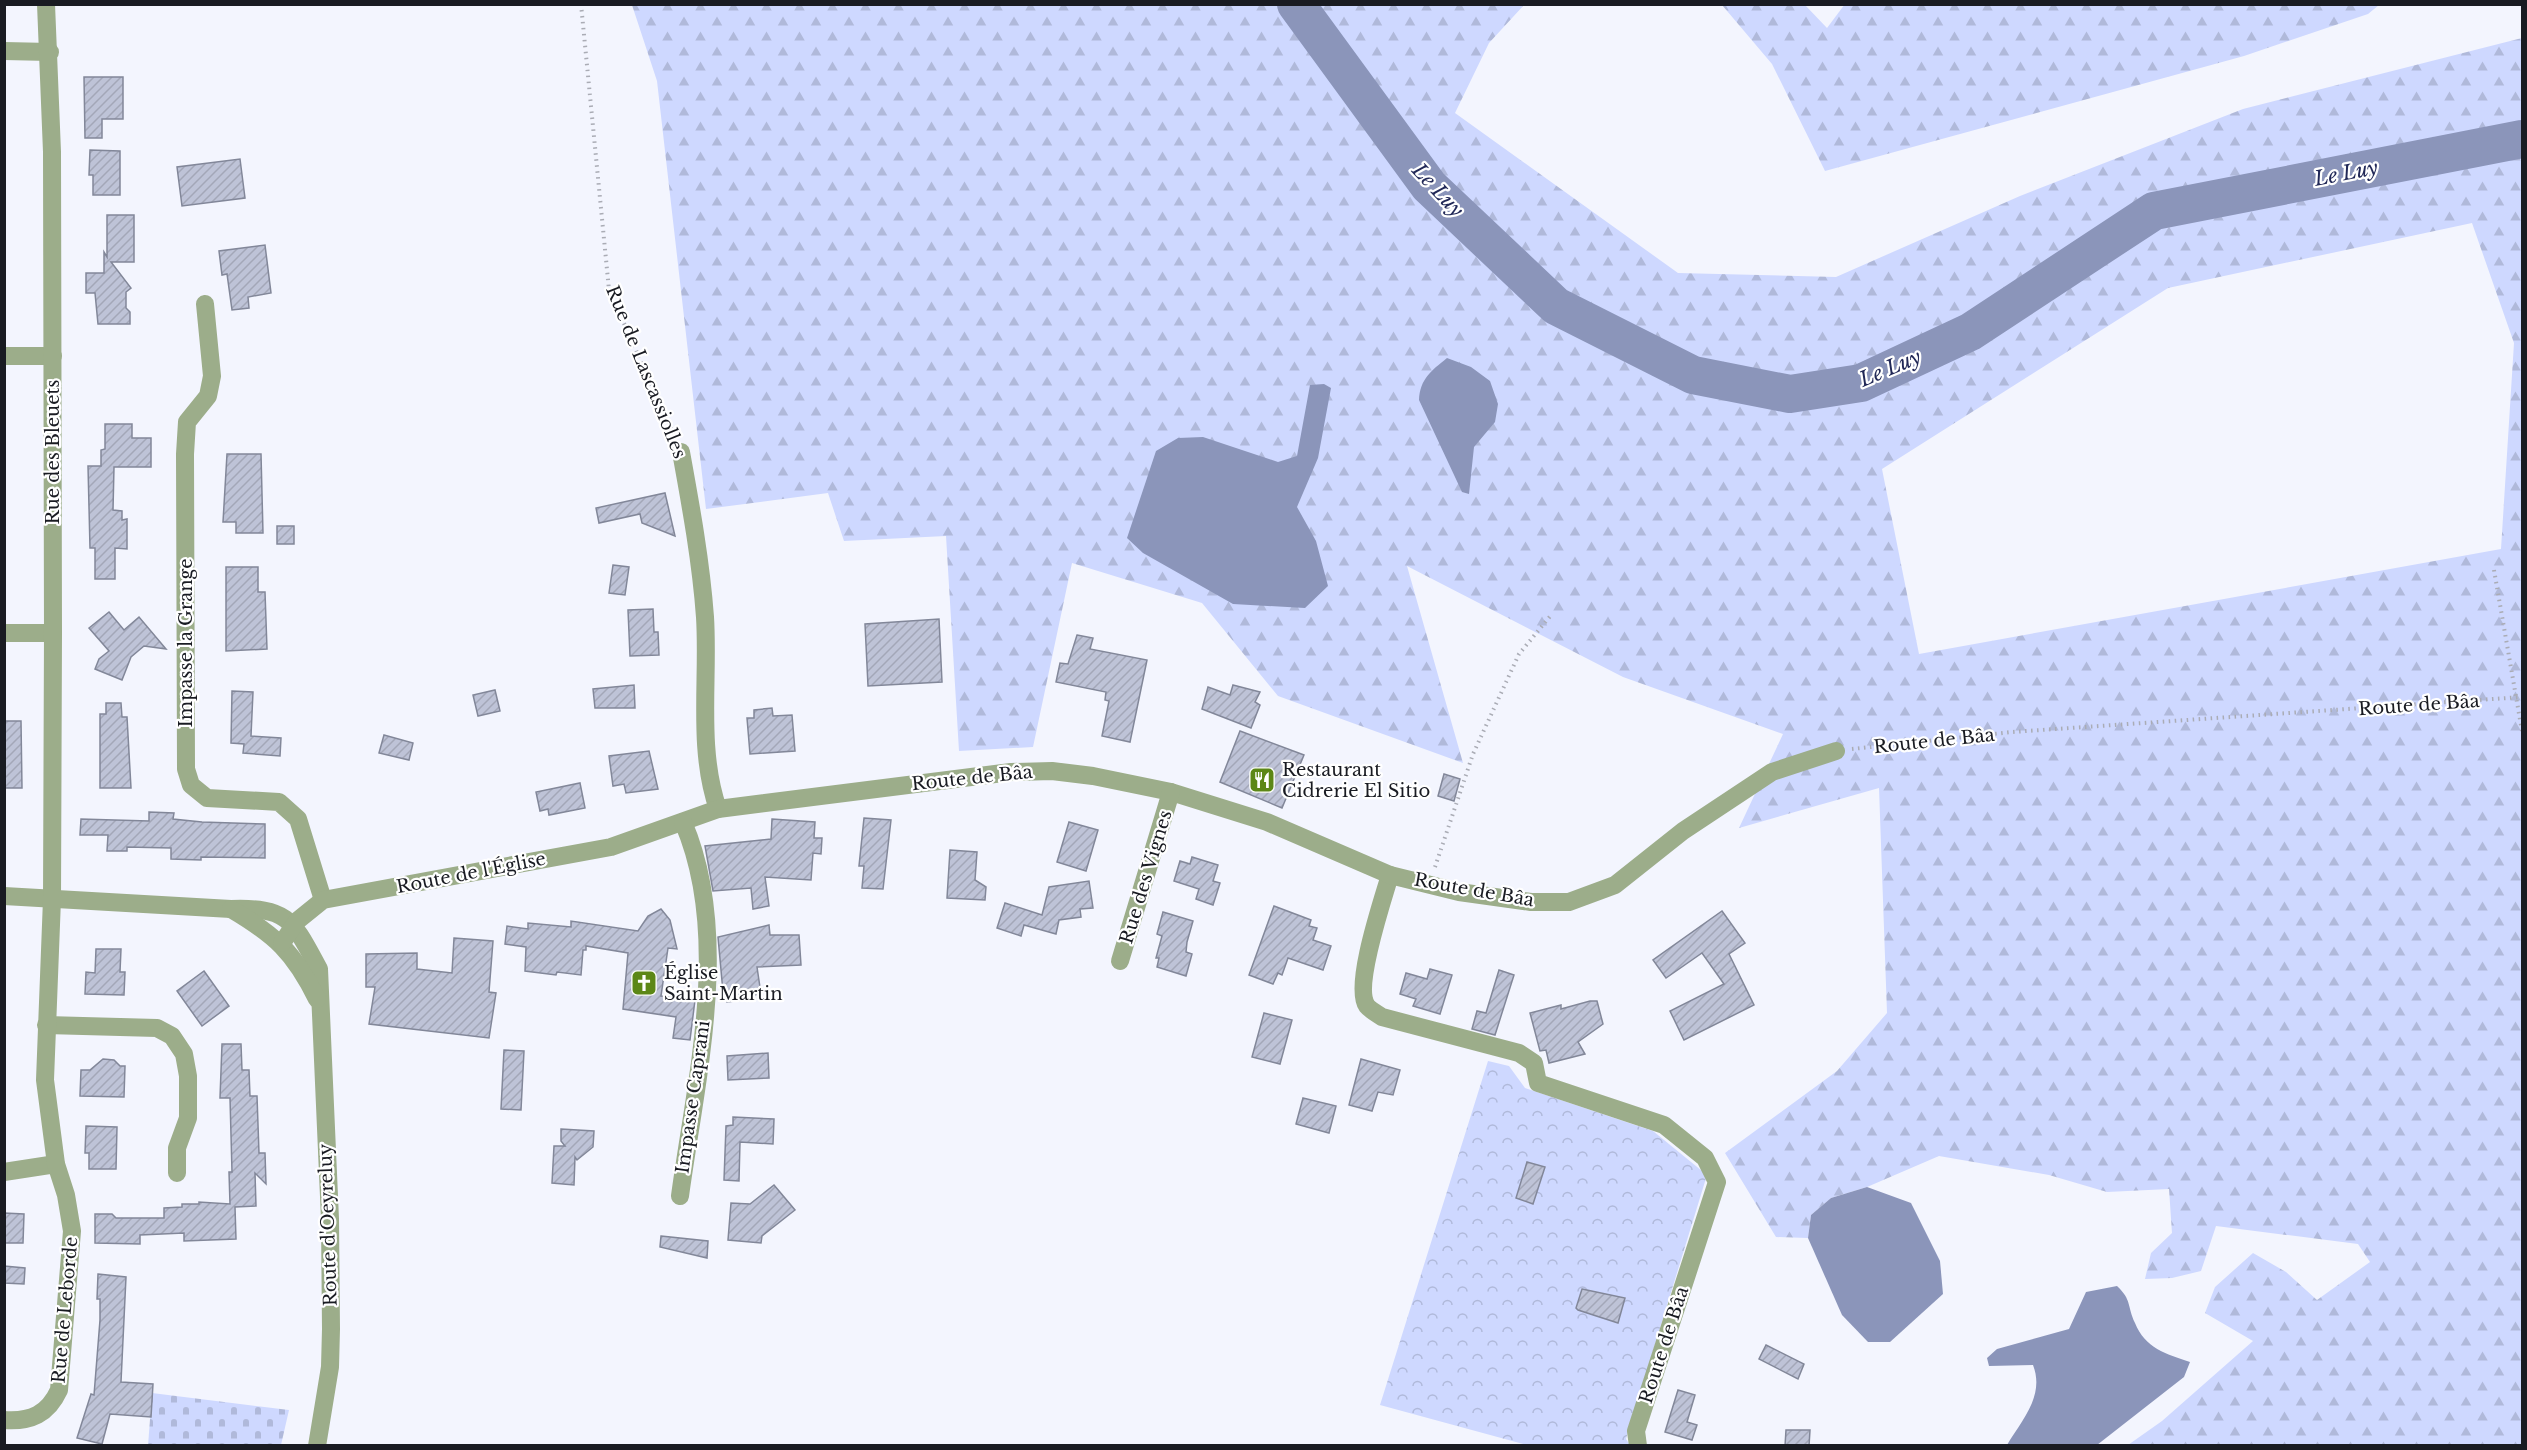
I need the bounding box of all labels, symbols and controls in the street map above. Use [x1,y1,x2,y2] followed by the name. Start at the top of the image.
[2311,155,2381,191] water label: Le Luy
[1407,158,1469,222] water label: Le Luy
[601,282,691,462] street label: Rue de Lascassiolles
[1855,344,1925,392] water label: Le Luy
[42,380,64,524] street label: Rue des Bleuets
[175,558,197,728] street label: Impasse la Grange
[2358,690,2480,720] street label: Route de Bâa
[1872,724,1996,758] street label: Route de Bâa
[1282,759,1430,802] place label: Restaurant Cidrerie El Sitio
[910,761,1034,795] street label: Route de Bâa
[1247,765,1277,795] restaurant icon: Restaurant Cidrerie El Sitio
[1115,808,1177,946] street label: Rue des Vignes
[394,847,548,898] street label: Route de l'Église
[1412,869,1536,911] street label: Route de Bâa
[664,961,783,1005] place label: Église Saint-Martin
[629,968,659,998] church icon: Église Saint-Martin
[671,1019,715,1175] street label: Impasse Caprani
[314,1143,342,1307] street label: Route d'Oeyreluy
[48,1236,82,1384] street label: Rue de Leborde
[1635,1284,1693,1406] street label: Route de Bâa

